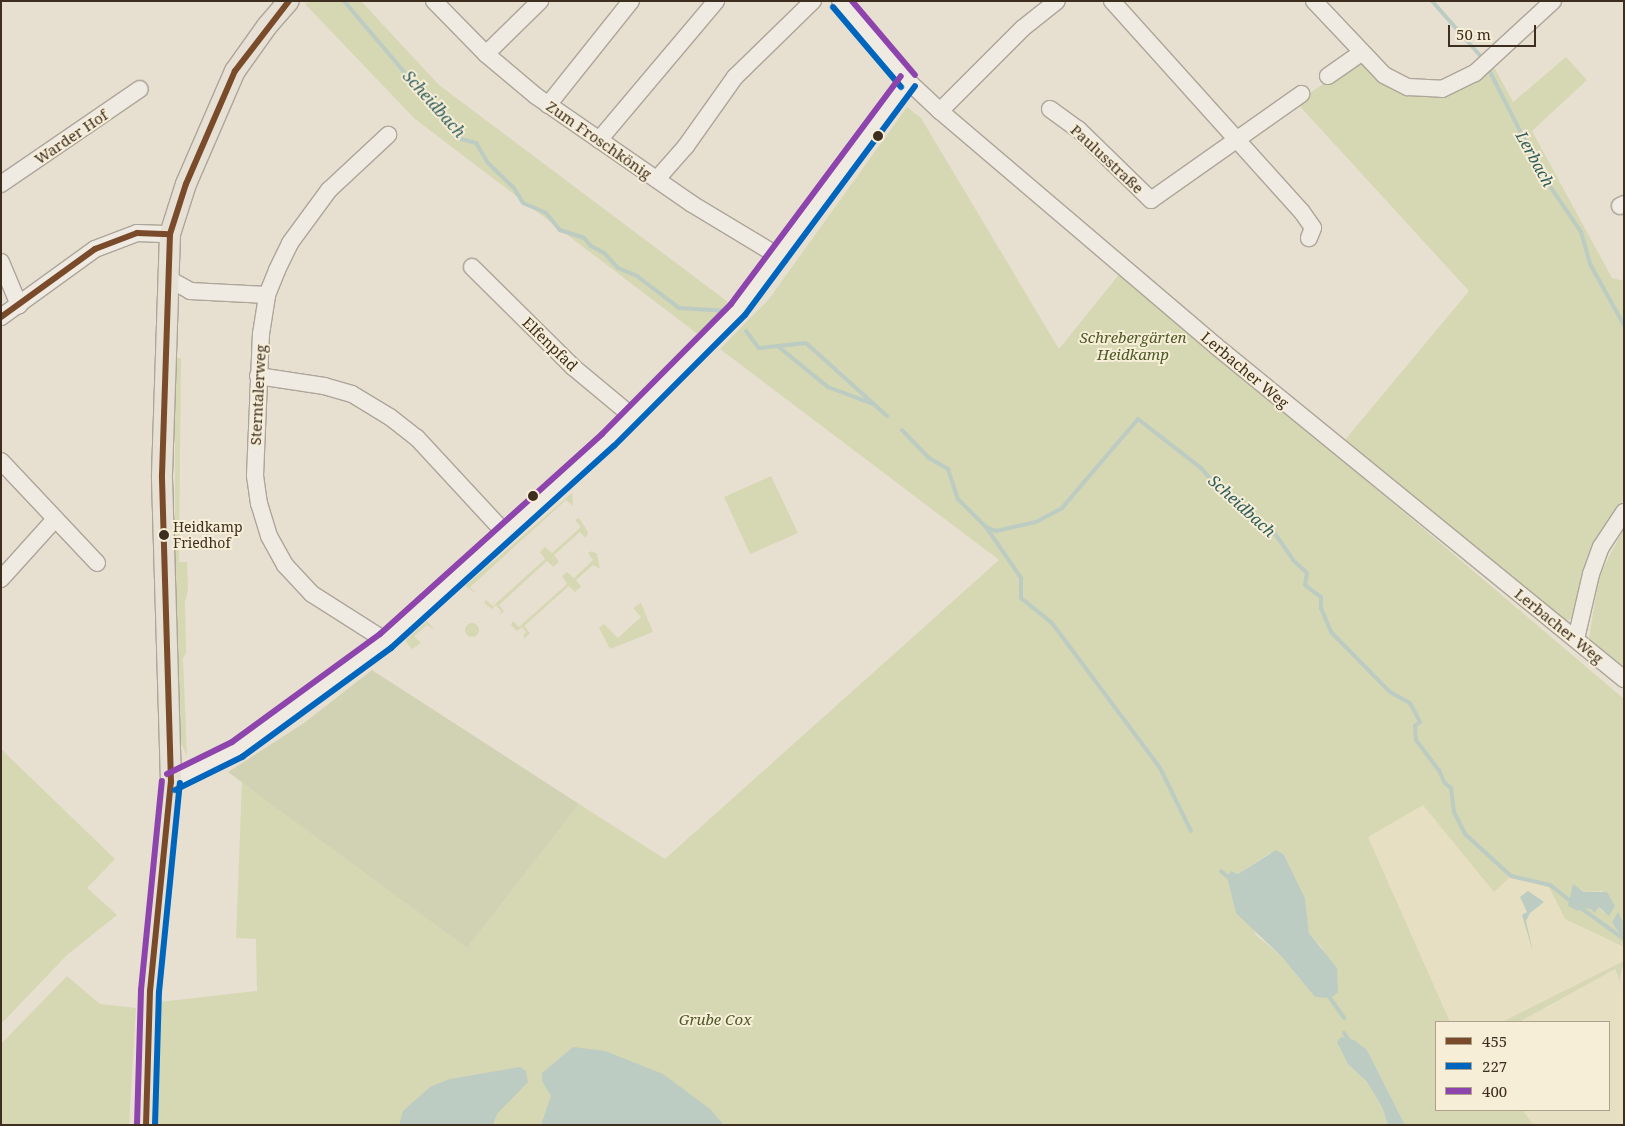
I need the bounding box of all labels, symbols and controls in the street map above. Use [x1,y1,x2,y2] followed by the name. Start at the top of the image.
[1450,15,1538,47] scale bar
[1456,24,1491,44] text: 50 m
[399,66,469,142] water label: Scheidbach
[543,97,655,183] street label: Zum Froschkönig
[31,106,111,168] street label: Warder Hof
[1067,121,1147,197] street label: Paulusstraße
[1512,128,1558,190] water label: Lerbach
[873,131,883,141] unlabelled marker
[519,313,581,375] street label: Elfenpfad
[1079,328,1187,363] park label: Schrebergärten Heidkamp
[1198,328,1292,412] street label: Lerbacher Weg
[246,344,270,446] street label: Sterntalerweg
[1204,471,1280,541] water label: Scheidbach
[528,491,538,501] unlabelled marker
[173,519,243,552] place label: Heidkamp Friedhof
[159,530,169,540] marker: Heidkamp Friedhof
[1511,585,1607,667] street label: Lerbacher Weg
[679,1011,751,1029] park label: Grube Cox
[1435,1021,1610,1111] legend
[1482,1031,1507,1051] text: 455
[1482,1056,1507,1076] text: 227
[1482,1081,1507,1101] text: 400

